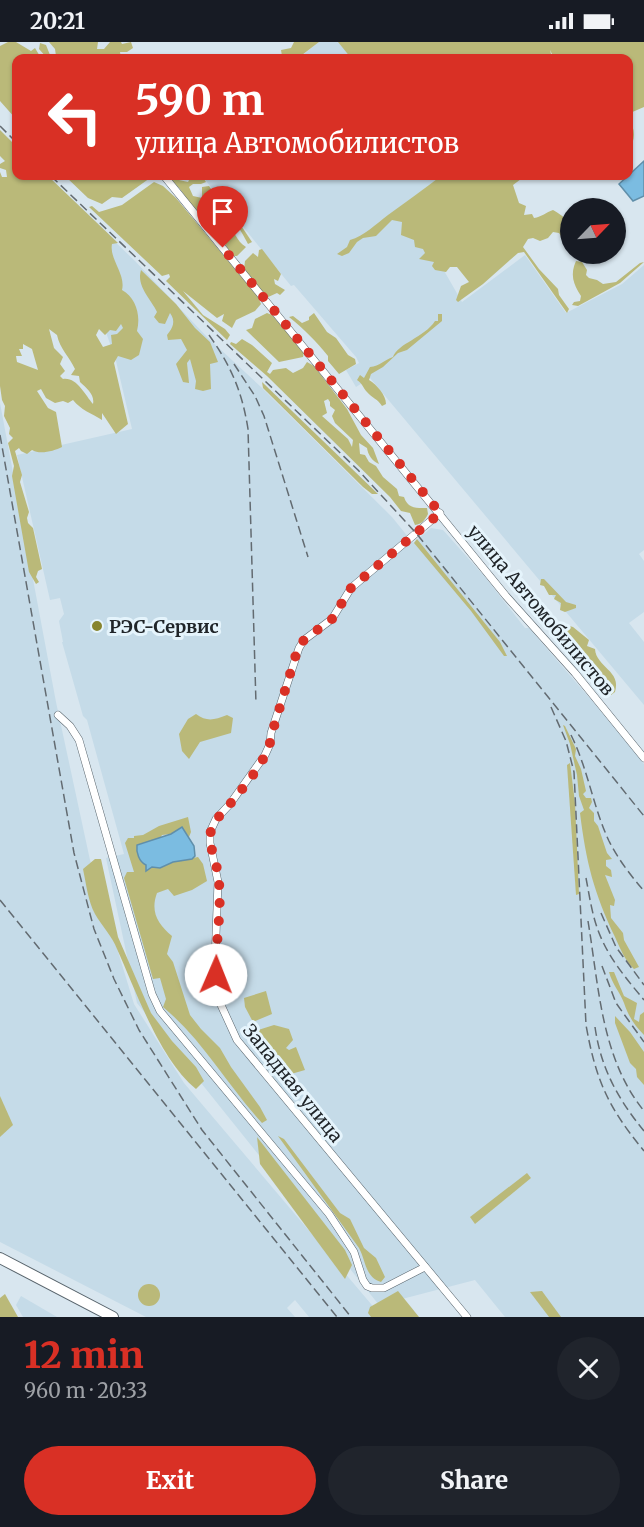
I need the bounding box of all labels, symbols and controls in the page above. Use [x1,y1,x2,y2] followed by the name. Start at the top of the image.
[30,7,85,35] text: 20:21
[135,74,264,126] text: 590 m
[36,78,114,156] icon: left
[135,126,459,160] text: улица Автомобилистов
[197,186,248,248] pin
[206,195,239,228] icon: arrive
[560,198,626,264] north arrow
[560,198,626,264] map controls
[463,520,620,700] street label: улица Автомобилистов
[109,615,219,638] place label: РЭС-Сервис
[90,619,104,633] marker: РЭС-Сервис
[184,943,248,1007] position arrow
[238,1019,348,1147] street label: Западная улица
[24,1333,144,1378] text: 12 min
[557,1337,620,1400] button: close
[24,1378,148,1403] text: 960 m · 20:33
[24,1446,316,1515] button: Exit
[328,1446,620,1515] button: Share

